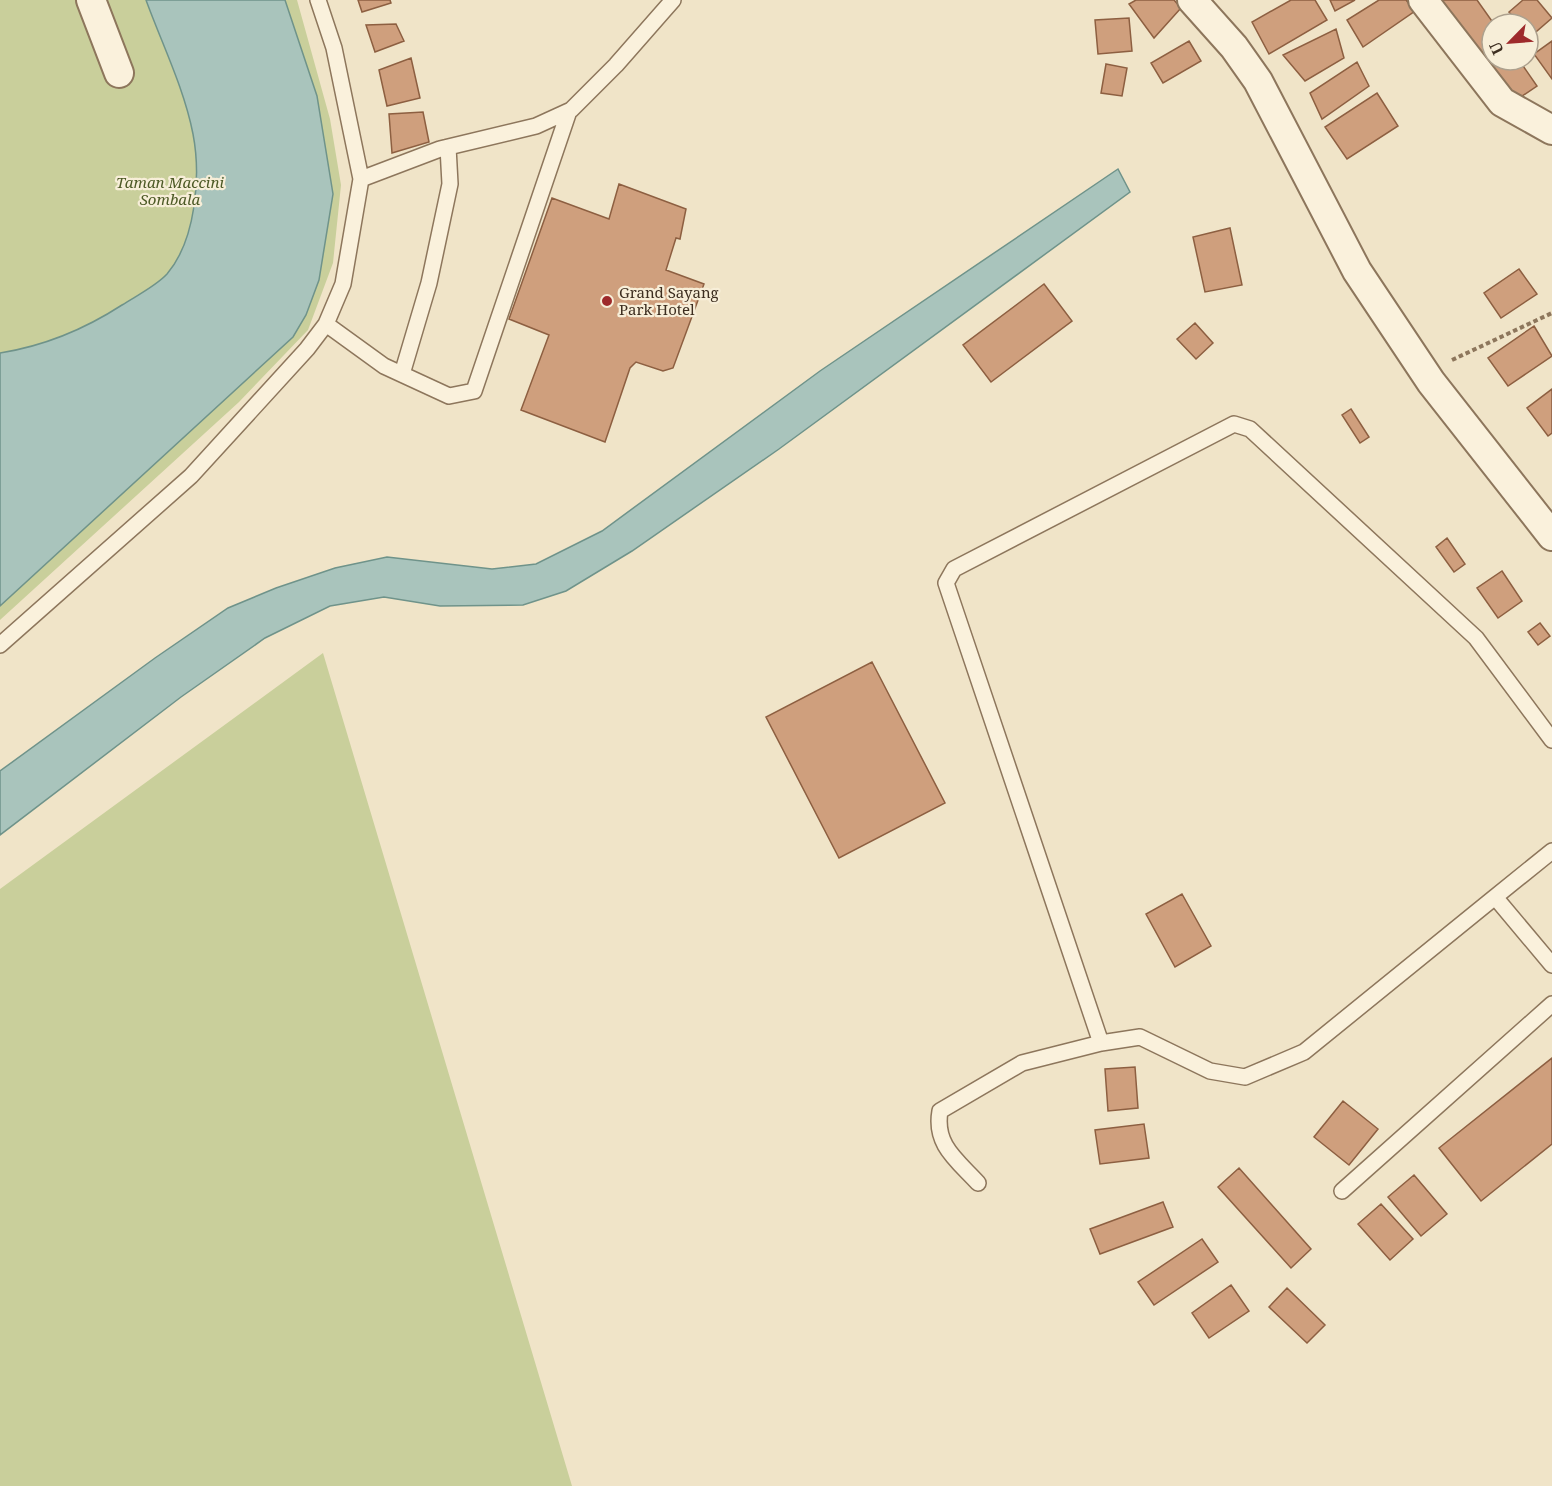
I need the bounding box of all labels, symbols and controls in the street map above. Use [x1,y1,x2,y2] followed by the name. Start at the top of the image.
[1480,12,1540,72] north arrow
[1484,38,1509,58] text: U
[116,172,224,209] park label: Taman Maccini Sombala
[619,282,719,319] place label: Grand Sayang Park Hotel
[600,294,614,308] marker: Grand Sayang Park Hotel

